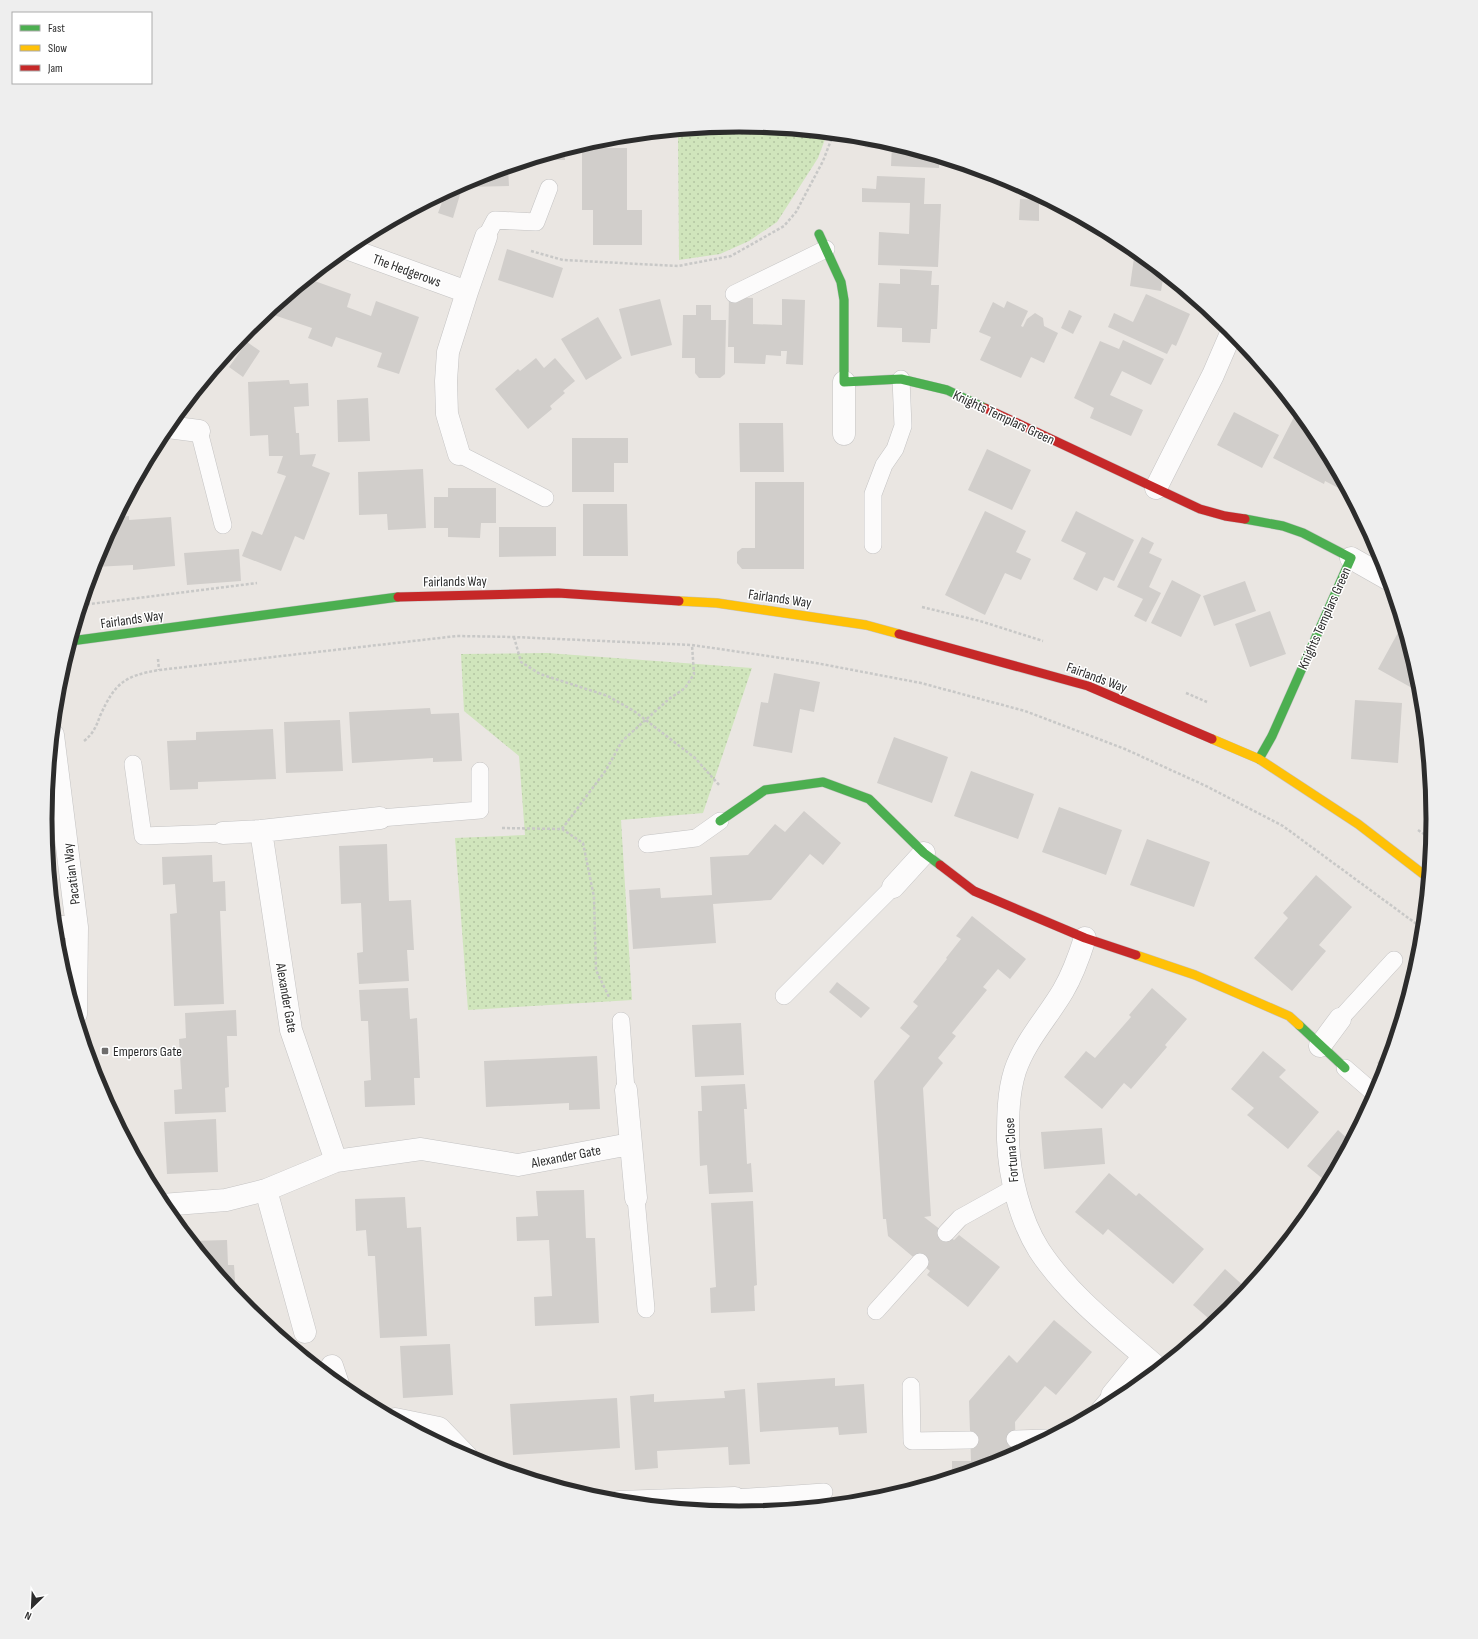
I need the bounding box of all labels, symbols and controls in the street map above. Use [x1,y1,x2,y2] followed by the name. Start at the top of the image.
[12,12,152,84] legend
[48,21,65,36] text: Fast
[48,41,67,56] text: Slow
[47,61,63,76] text: Jam
[370,250,443,291] street label: The Hedgerows
[950,386,1057,448] street label: Knights Templars Green
[1294,564,1355,672] street label: Knights Templars Green
[423,572,488,591] street label: Fairlands Way
[747,586,813,611] street label: Fairlands Way
[99,607,165,632] street label: Fairlands Way
[1064,659,1130,697] street label: Fairlands Way
[59,842,84,906] street label: Pacatian Way
[272,961,301,1034] street label: Alexander Gate
[113,1043,182,1060] place label: Emperors Gate
[100,1046,110,1056] marker: Emperors Gate
[1001,1117,1022,1183] street label: Fortuna Close
[529,1141,602,1172] street label: Alexander Gate
[12,1587,52,1627] north arrow
[23,1608,33,1623] text: N

